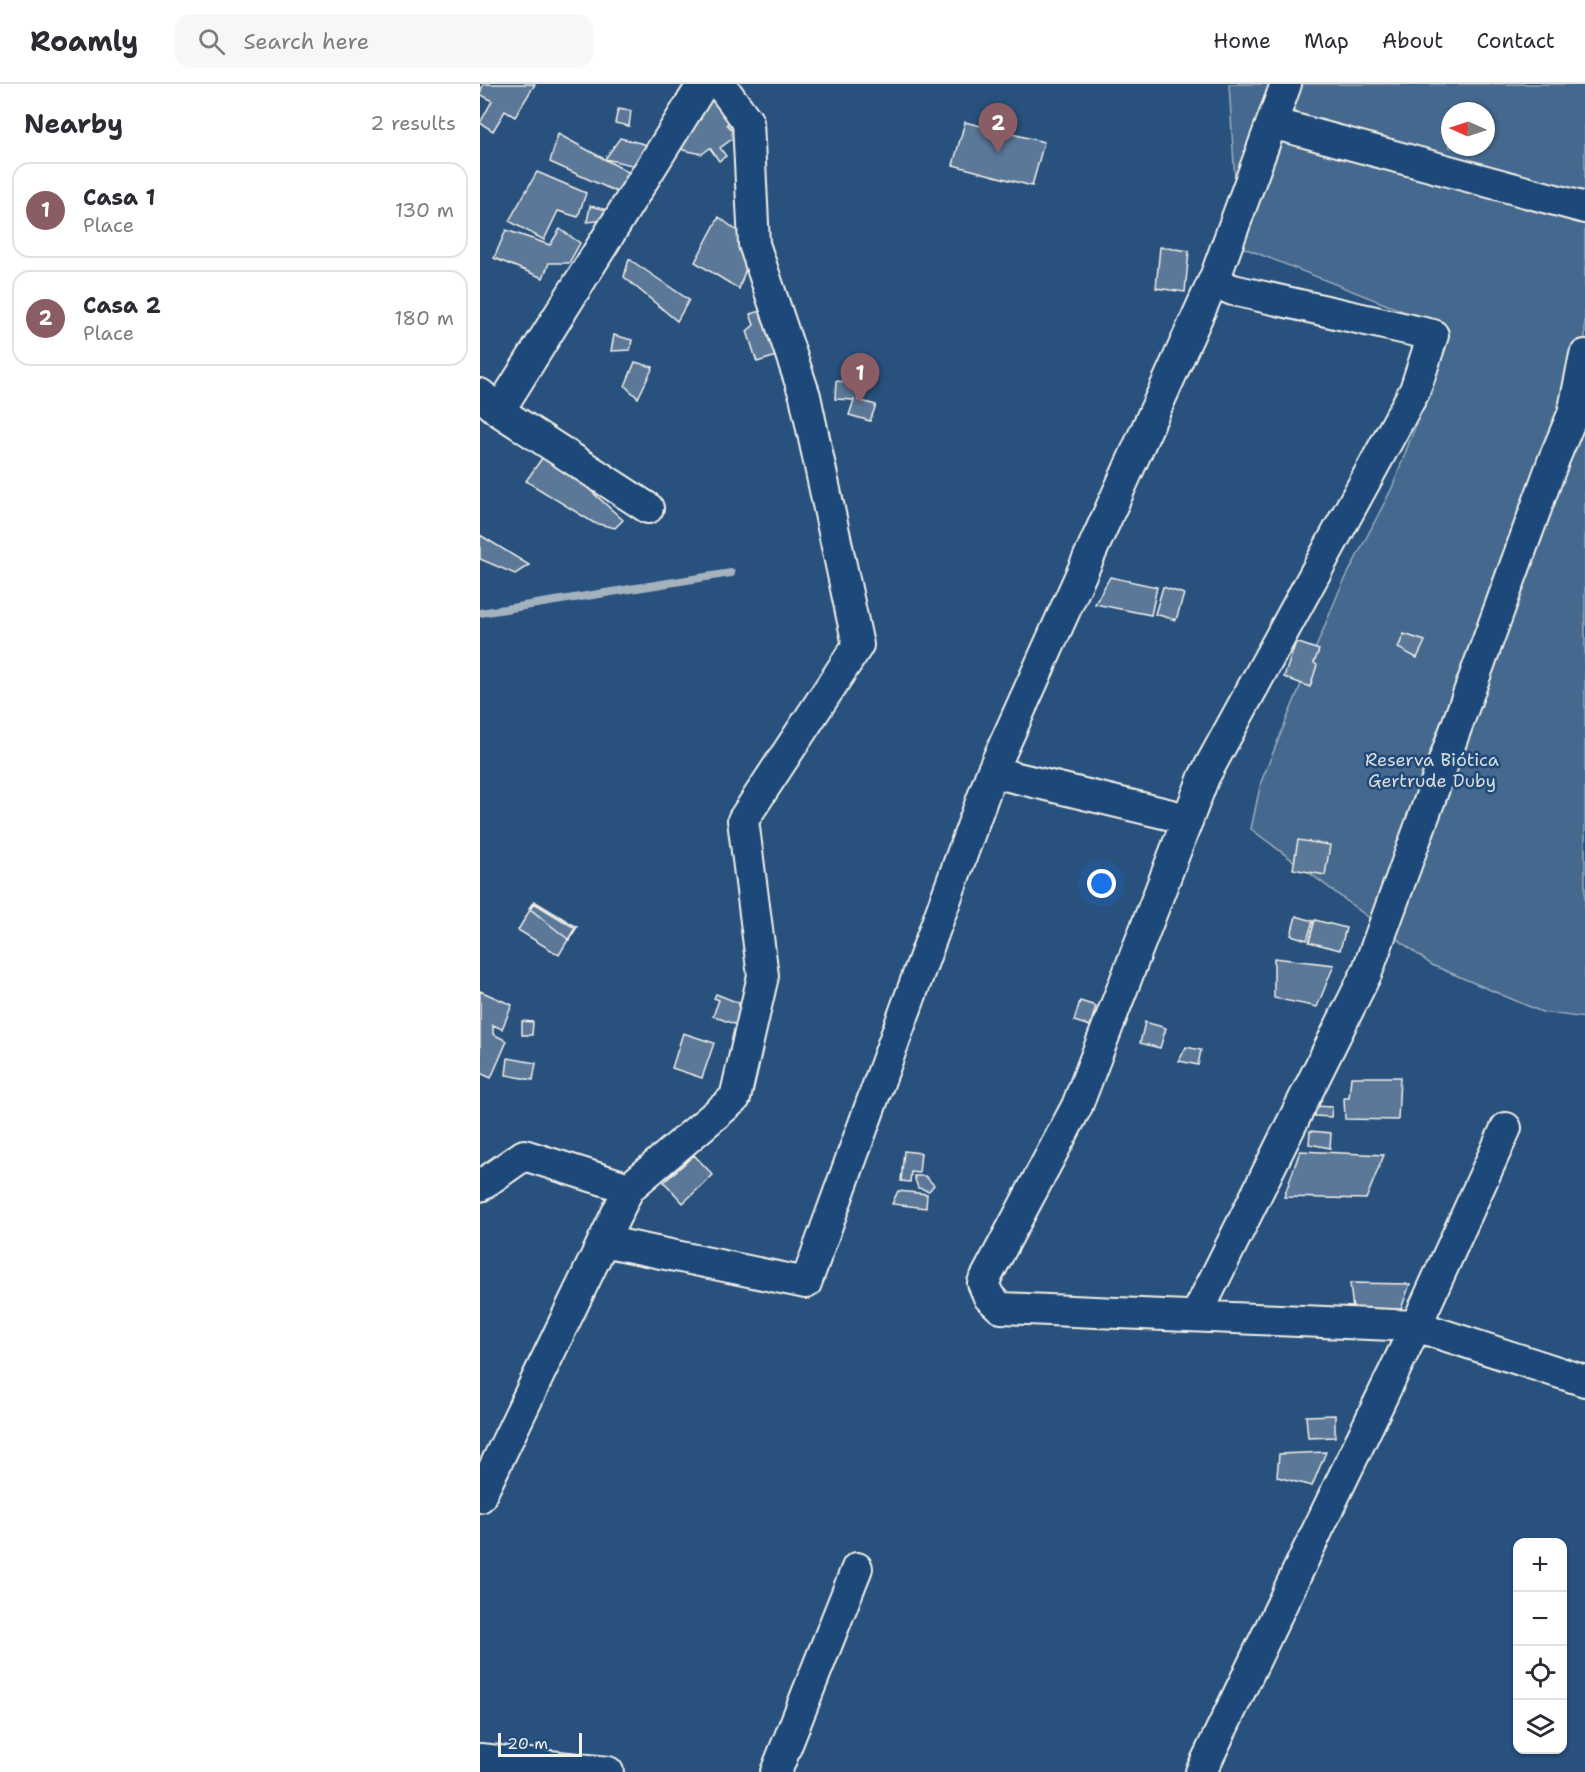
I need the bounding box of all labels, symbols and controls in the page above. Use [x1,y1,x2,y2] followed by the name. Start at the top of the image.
[174,14,594,68] search box
[30,22,138,60] text: Roamly
[195,25,228,58] icon: search
[243,27,369,56] text: Search here
[1213,27,1271,55] text: Home
[1304,27,1349,55] text: Map
[1382,27,1443,55] text: About
[1476,27,1555,55] text: Contact
[1441,102,1495,156] north arrow
[978,104,1018,153] pin: 2
[24,106,123,141] text: Nearby
[370,110,456,136] text: 2 results
[83,183,156,212] text: Casa 1
[41,197,50,223] text: 1
[395,197,454,223] text: 130 m
[83,212,134,238] text: Place
[83,291,161,320] text: Casa 2
[39,305,53,331] text: 2
[394,305,454,331] text: 180 m
[83,320,134,346] text: Place
[840,354,880,403] pin: 1
[1365,748,1499,793] park label: Reserva Biótica Gertrude Duby
[1087,869,1116,898] your location
[1513,1538,1567,1754] map controls
[1513,1538,1567,1592] button: +
[1513,1592,1567,1646] button: −
[1513,1646,1567,1700] button: locate
[1513,1700,1567,1754] button: layers
[498,1730,582,1758] scale bar
[507,1733,548,1754] text: 20 m

